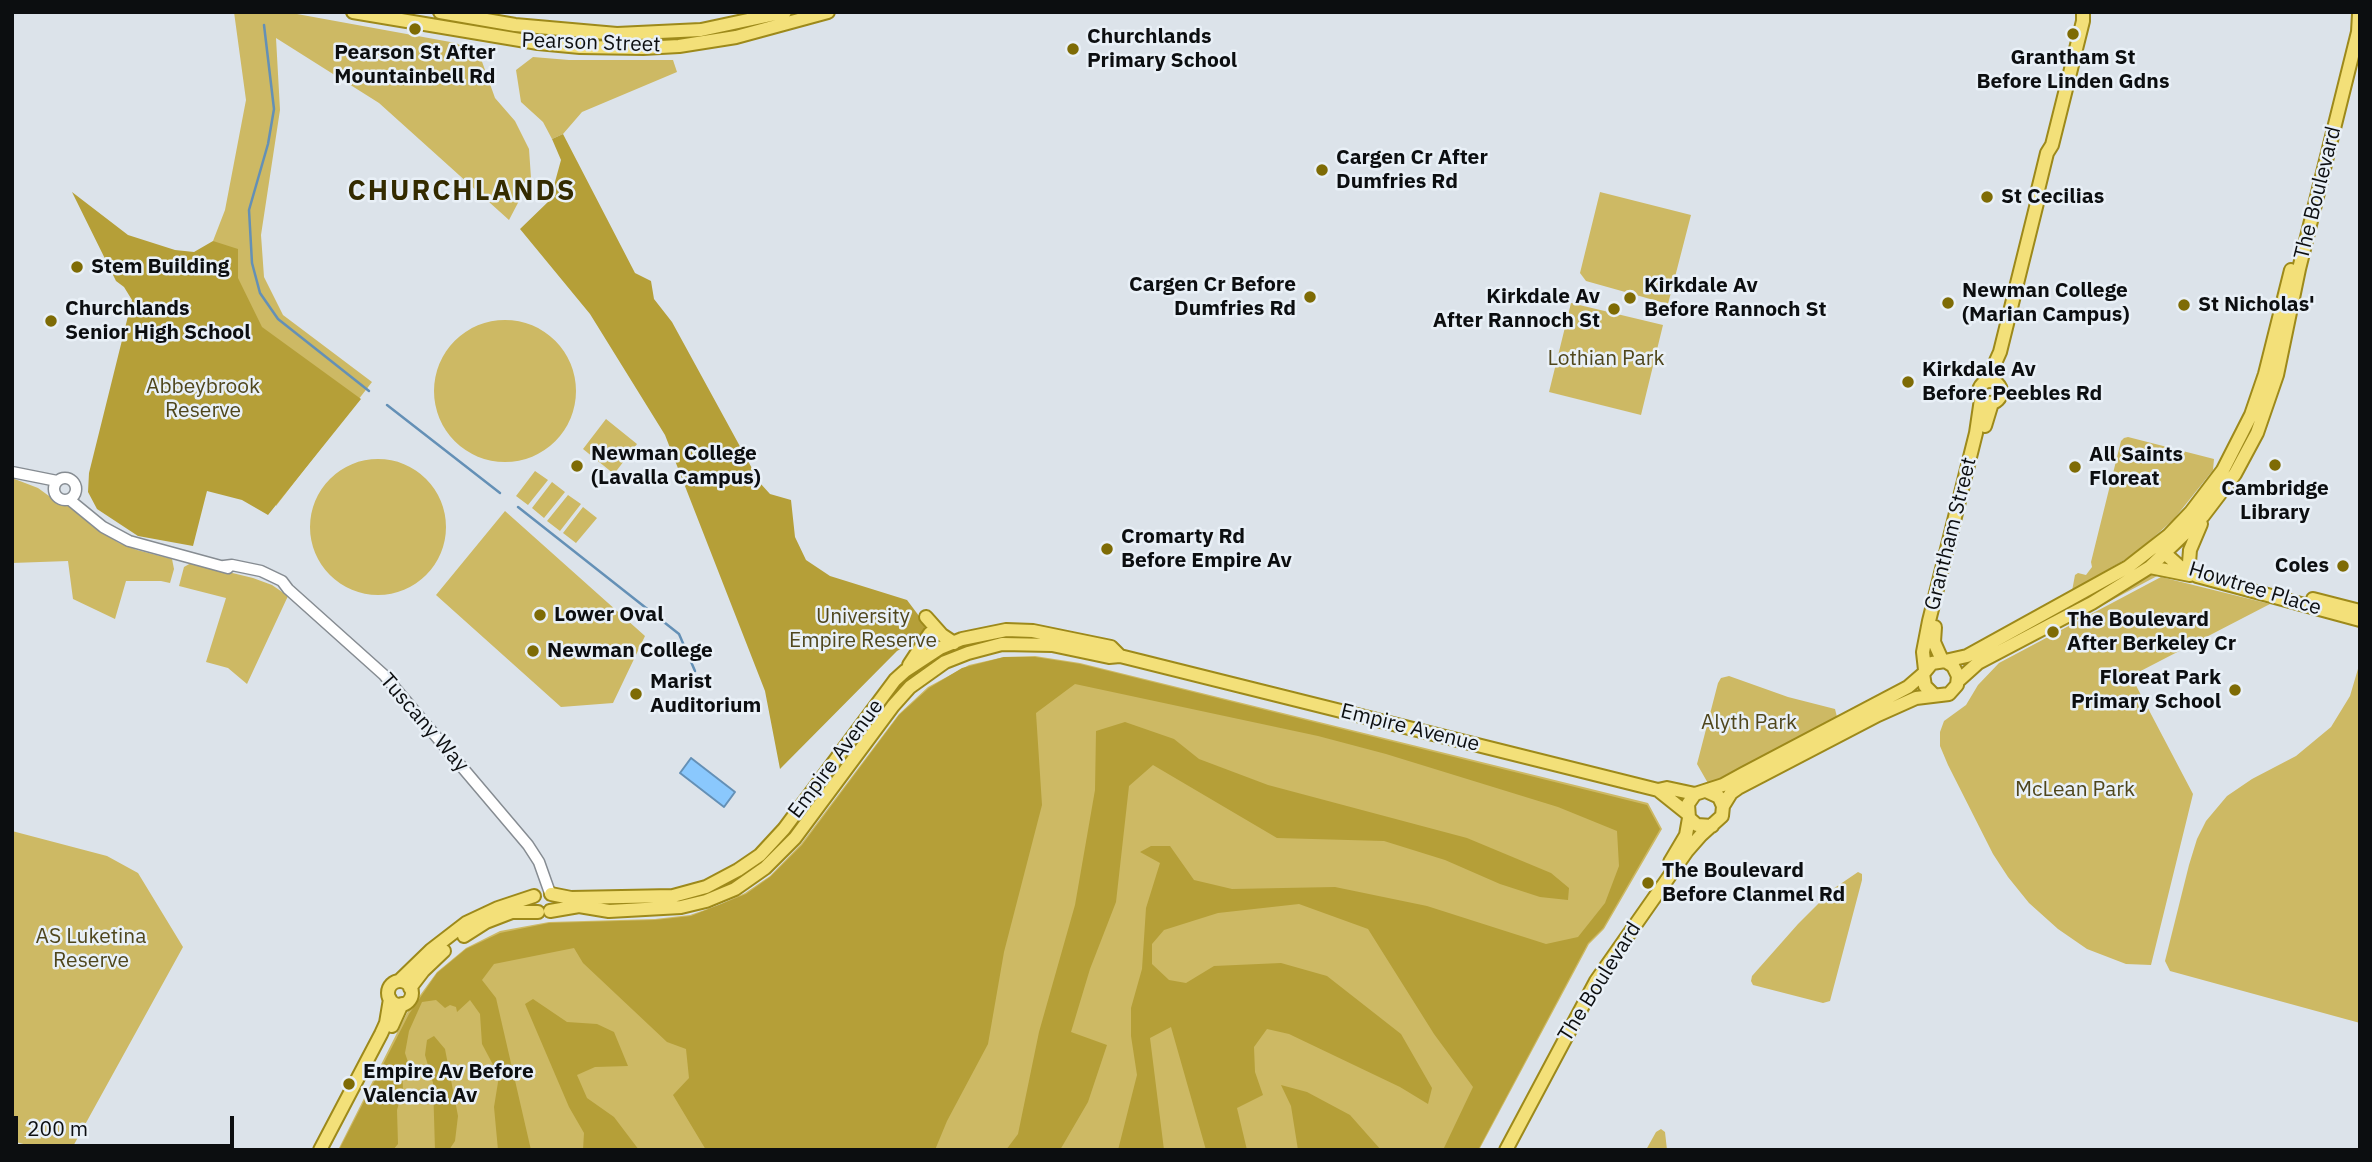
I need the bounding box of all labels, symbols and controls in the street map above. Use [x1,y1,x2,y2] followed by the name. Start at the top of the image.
[407,21,423,37] marker: Pearson St After Mountainbell Rd
[1087,24,1237,74] place label: Churchlands Primary School
[2065,26,2081,42] marker: Grantham St Before Linden Gdns
[521,28,661,58] street label: Pearson Street
[334,40,496,90] place label: Pearson St After Mountainbell Rd
[1065,41,1081,57] marker: Churchlands Primary School
[1977,45,2169,95] place label: Grantham St Before Linden Gdns
[2289,124,2347,262] street label: The Boulevard
[1336,145,1488,195] place label: Cargen Cr After Dumfries Rd
[1314,162,1330,178] marker: Cargen Cr After Dumfries Rd
[349,175,575,209] district label: CHURCHLANDS
[2001,184,2104,210] place label: St Cecilias
[1979,189,1995,205] marker: St Cecilias
[91,254,229,280] place label: Stem Building
[69,259,85,275] marker: Stem Building
[1129,272,1296,322] place label: Cargen Cr Before Dumfries Rd
[1644,273,1826,323] place label: Kirkdale Av Before Rannoch St
[1962,278,2130,328] place label: Newman College (Marian Campus)
[1433,284,1600,334] place label: Kirkdale Av After Rannoch St
[1302,289,1318,305] marker: Cargen Cr Before Dumfries Rd
[1622,290,1638,306] marker: Kirkdale Av Before Rannoch St
[2198,292,2315,318] place label: St Nicholas'
[1940,295,1956,311] marker: Newman College (Marian Campus)
[65,296,251,346] place label: Churchlands Senior High School
[2176,297,2192,313] marker: St Nicholas'
[1606,301,1622,317] marker: Kirkdale Av After Rannoch St
[43,313,59,329] marker: Churchlands Senior High School
[1547,346,1665,372] park label: Lothian Park
[1922,357,2102,407] place label: Kirkdale Av Before Peebles Rd
[146,374,260,424] park label: Abbeybrook Reserve
[1900,374,1916,390] marker: Kirkdale Av Before Peebles Rd
[591,441,761,491] place label: Newman College (Lavalla Campus)
[2089,442,2183,492] place label: All Saints Floreat
[1920,455,1982,613] street label: Grantham Street
[2267,457,2283,473] marker: Cambridge Library
[569,458,585,474] marker: Newman College (Lavalla Campus)
[2067,459,2083,475] marker: All Saints Floreat
[2221,476,2329,526] place label: Cambridge Library
[1121,524,1292,574] place label: Cromarty Rd Before Empire Av
[1099,541,1115,557] marker: Cromarty Rd Before Empire Av
[2275,553,2329,579] place label: Coles
[2186,557,2324,621] street label: Howtree Place
[2335,558,2351,574] marker: Coles
[554,602,664,628] place label: Lower Oval
[789,604,937,654] park label: University Empire Reserve
[532,607,548,623] marker: Lower Oval
[2067,607,2236,657] place label: The Boulevard After Berkeley Cr
[2045,624,2061,640] marker: The Boulevard After Berkeley Cr
[547,638,713,664] place label: Newman College
[525,643,541,659] marker: Newman College
[2071,665,2221,715] place label: Floreat Park Primary School
[374,669,474,777] street label: Tuscany Way
[650,669,761,719] place label: Marist Auditorium
[2227,682,2243,698] marker: Floreat Park Primary School
[628,686,644,702] marker: Marist Auditorium
[783,695,889,823] street label: Empire Avenue
[1338,699,1482,757] street label: Empire Avenue
[1701,710,1797,736] park label: Alyth Park
[2015,777,2135,803] park label: McLean Park
[1662,858,1845,908] place label: The Boulevard Before Clanmel Rd
[1640,875,1656,891] marker: The Boulevard Before Clanmel Rd
[1553,918,1647,1046] street label: The Boulevard
[36,924,146,974] park label: AS Luketina Reserve
[363,1059,534,1109] place label: Empire Av Before Valencia Av
[341,1076,357,1092] marker: Empire Av Before Valencia Av
[18,1102,238,1146] scale bar
[27,1114,88,1142] text: 200 m

